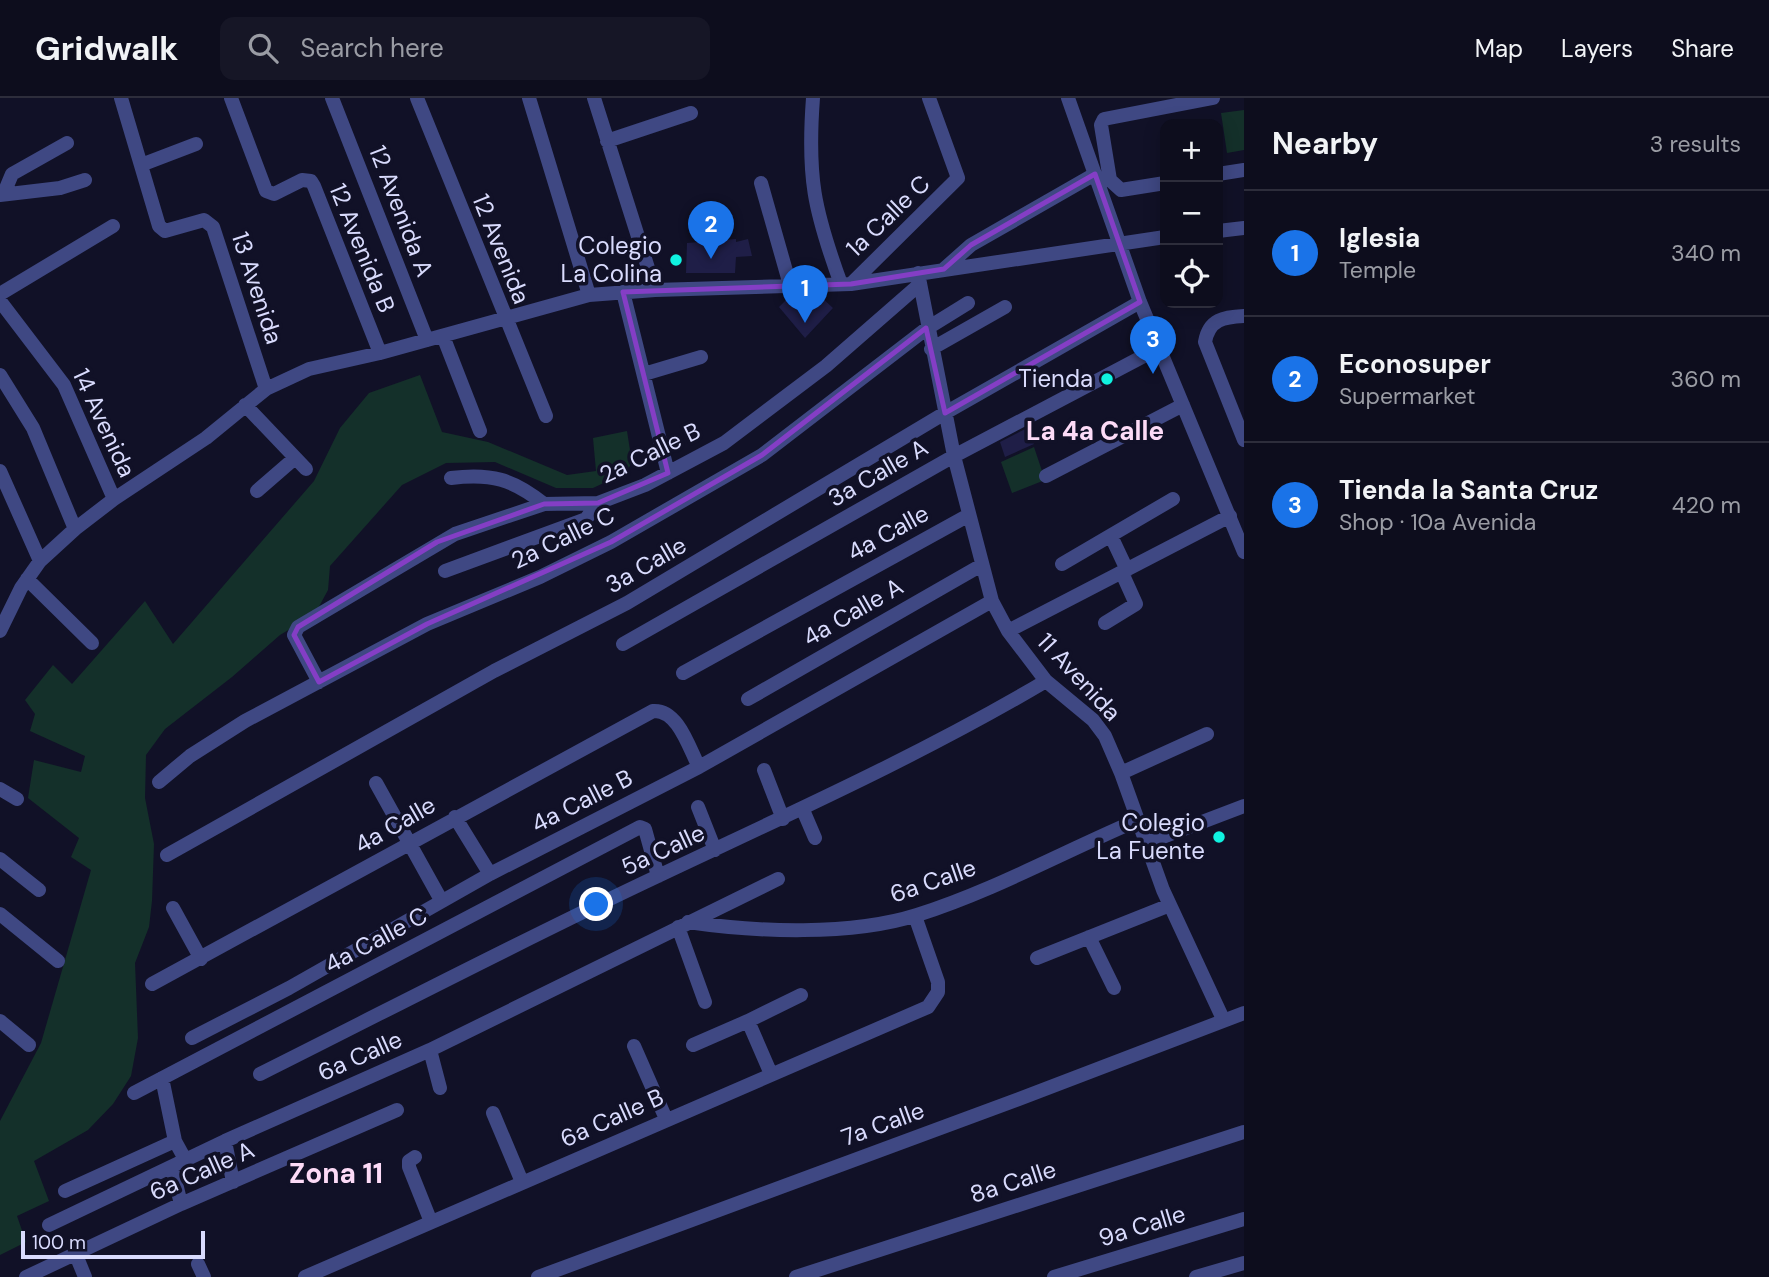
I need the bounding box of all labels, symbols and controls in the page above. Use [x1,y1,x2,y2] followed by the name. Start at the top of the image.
[220,17,710,80] search box
[35,27,178,70] text: Gridwalk
[244,29,282,67] icon: search
[300,31,444,65] text: Search here
[1475,33,1523,64] text: Map
[1561,33,1633,64] text: Layers
[1671,33,1734,64] text: Share
[1160,119,1223,308] map controls
[1160,119,1223,182] button: +
[1272,124,1378,163] text: Nearby
[1650,129,1741,159] text: 3 results
[362,141,441,281] street label: 12 Avenida A
[839,168,936,263] street label: 1a Calle C
[323,179,402,317] street label: 12 Avenida B
[1160,182,1223,245] button: −
[465,189,538,308] street label: 12 Avenida
[688,201,734,259] pin: 2
[1339,221,1420,255] text: Iglesia
[225,228,290,348] street label: 13 Avenida
[561,230,662,289] place label: Colegio La Colina
[1291,238,1299,268] text: 1
[1671,238,1741,268] text: 340 m
[1160,245,1223,308] button: locate
[668,252,684,268] marker: Colegio La Colina
[1339,255,1416,285] text: Temple
[782,265,828,323] pin: 1
[1130,316,1176,374] pin: 3
[1339,347,1491,381] text: Econosuper
[66,363,143,482] street label: 14 Avenida
[1018,363,1093,394] place label: Tienda
[1288,364,1302,394] text: 2
[1671,364,1741,394] text: 360 m
[1099,371,1115,387] marker: Tienda
[1339,381,1475,411] text: Supermarket
[1026,414,1164,448] district label: La 4a Calle
[594,415,705,490] street label: 2a Calle B
[822,431,933,514] street label: 3a Calle A
[1339,473,1598,507] text: Tienda la Santa Cruz
[1288,490,1302,520] text: 3
[1672,490,1741,520] text: 420 m
[841,498,934,568] street label: 4a Calle
[506,499,620,576] street label: 2a Calle C
[1339,507,1536,537] text: Shop · 10a Avenida
[600,529,692,600] street label: 3a Calle
[797,570,909,653] street label: 4a Calle A
[1031,626,1128,727] street label: 11 Avenida
[526,762,638,839] street label: 4a Calle B
[349,789,441,860] street label: 4a Calle
[1096,807,1205,866] place label: Colegio La Fuente
[616,817,710,882] street label: 5a Calle
[1211,829,1227,845] marker: Colegio La Fuente
[886,851,980,910] street label: 6a Calle
[579,887,613,921] your location
[319,900,433,980] street label: 4a Calle C
[313,1023,407,1088] street label: 6a Calle
[555,1081,668,1154] street label: 6a Calle B
[837,1094,929,1153] street label: 7a Calle
[145,1134,259,1207] street label: 6a Calle A
[966,1153,1060,1210] street label: 8a Calle
[289,1155,383,1192] district label: Zona 11
[1095,1198,1189,1253] street label: 9a Calle
[21,1228,205,1260] scale bar
[32,1230,86,1255] text: 100 m

